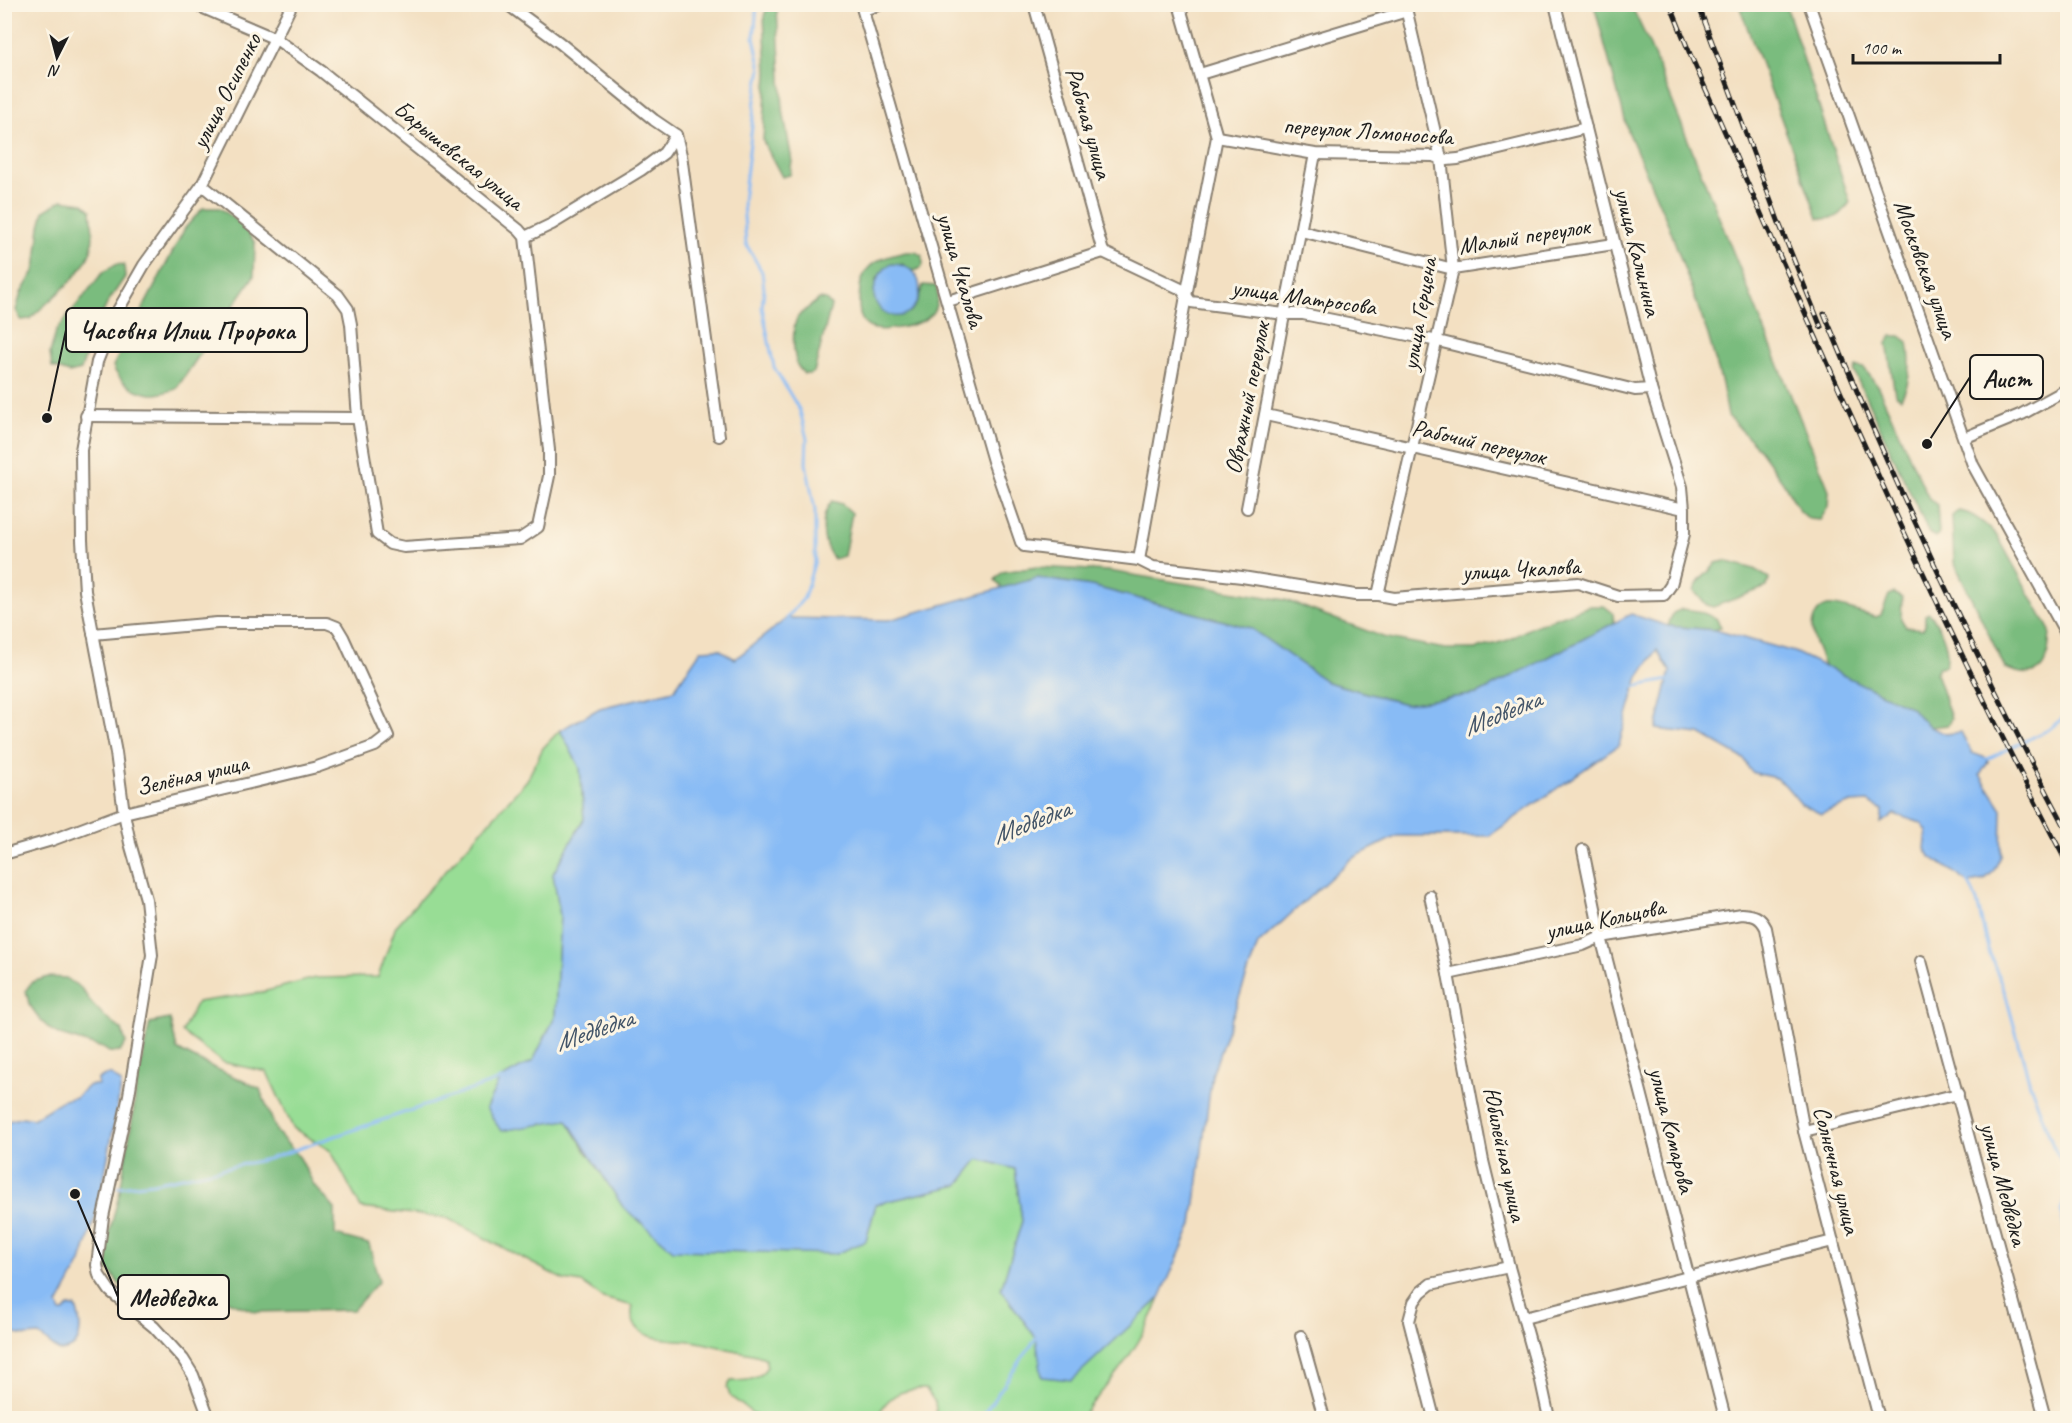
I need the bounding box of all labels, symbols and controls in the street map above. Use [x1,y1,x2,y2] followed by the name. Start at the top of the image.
[27,27,87,87] north arrow
[183,27,269,156] street label: улица Осипенко
[1853,27,2000,65] scale bar
[1862,37,1903,59] text: 100 m
[46,60,62,81] text: N
[1059,64,1120,184] street label: Рабочая улица
[388,93,532,218] street label: Барышевская улица
[1282,110,1456,152] street label: переулок Ломоносова
[1607,183,1669,321] street label: улица Калинина
[1887,196,1965,344] street label: Московская улица
[930,207,992,333] street label: улица Чкалова
[1456,211,1594,261] street label: Малый переулок
[1394,253,1444,375] street label: улица Герцена
[1228,272,1380,322] street label: улица Матросова
[66,308,307,352] callout: Часовня Илии Пророка
[79,314,297,347] text: Часовня Илии Пророка
[1218,317,1277,477] street label: Овражный переулок
[1970,355,2043,399] callout: Аист
[1983,362,2034,395] text: Аист
[1409,412,1551,472] street label: Рабочий переулок
[1459,551,1583,587] street label: улица Чкалова
[1458,681,1549,743] water label: Медведка
[133,747,252,802] street label: Зелёная улица
[987,791,1078,852] water label: Медведка
[1541,891,1669,947] street label: улица Кольцова
[551,1000,641,1059] water label: Медведка
[1641,1062,1702,1197] street label: улица Комарова
[1476,1084,1534,1225] street label: Юбилейная улица
[1807,1103,1868,1239] street label: Солнечная улица
[1973,1117,2035,1251] street label: улица Медведка
[118,1275,229,1319] callout: Медведка
[130,1281,219,1314] text: Медведка

